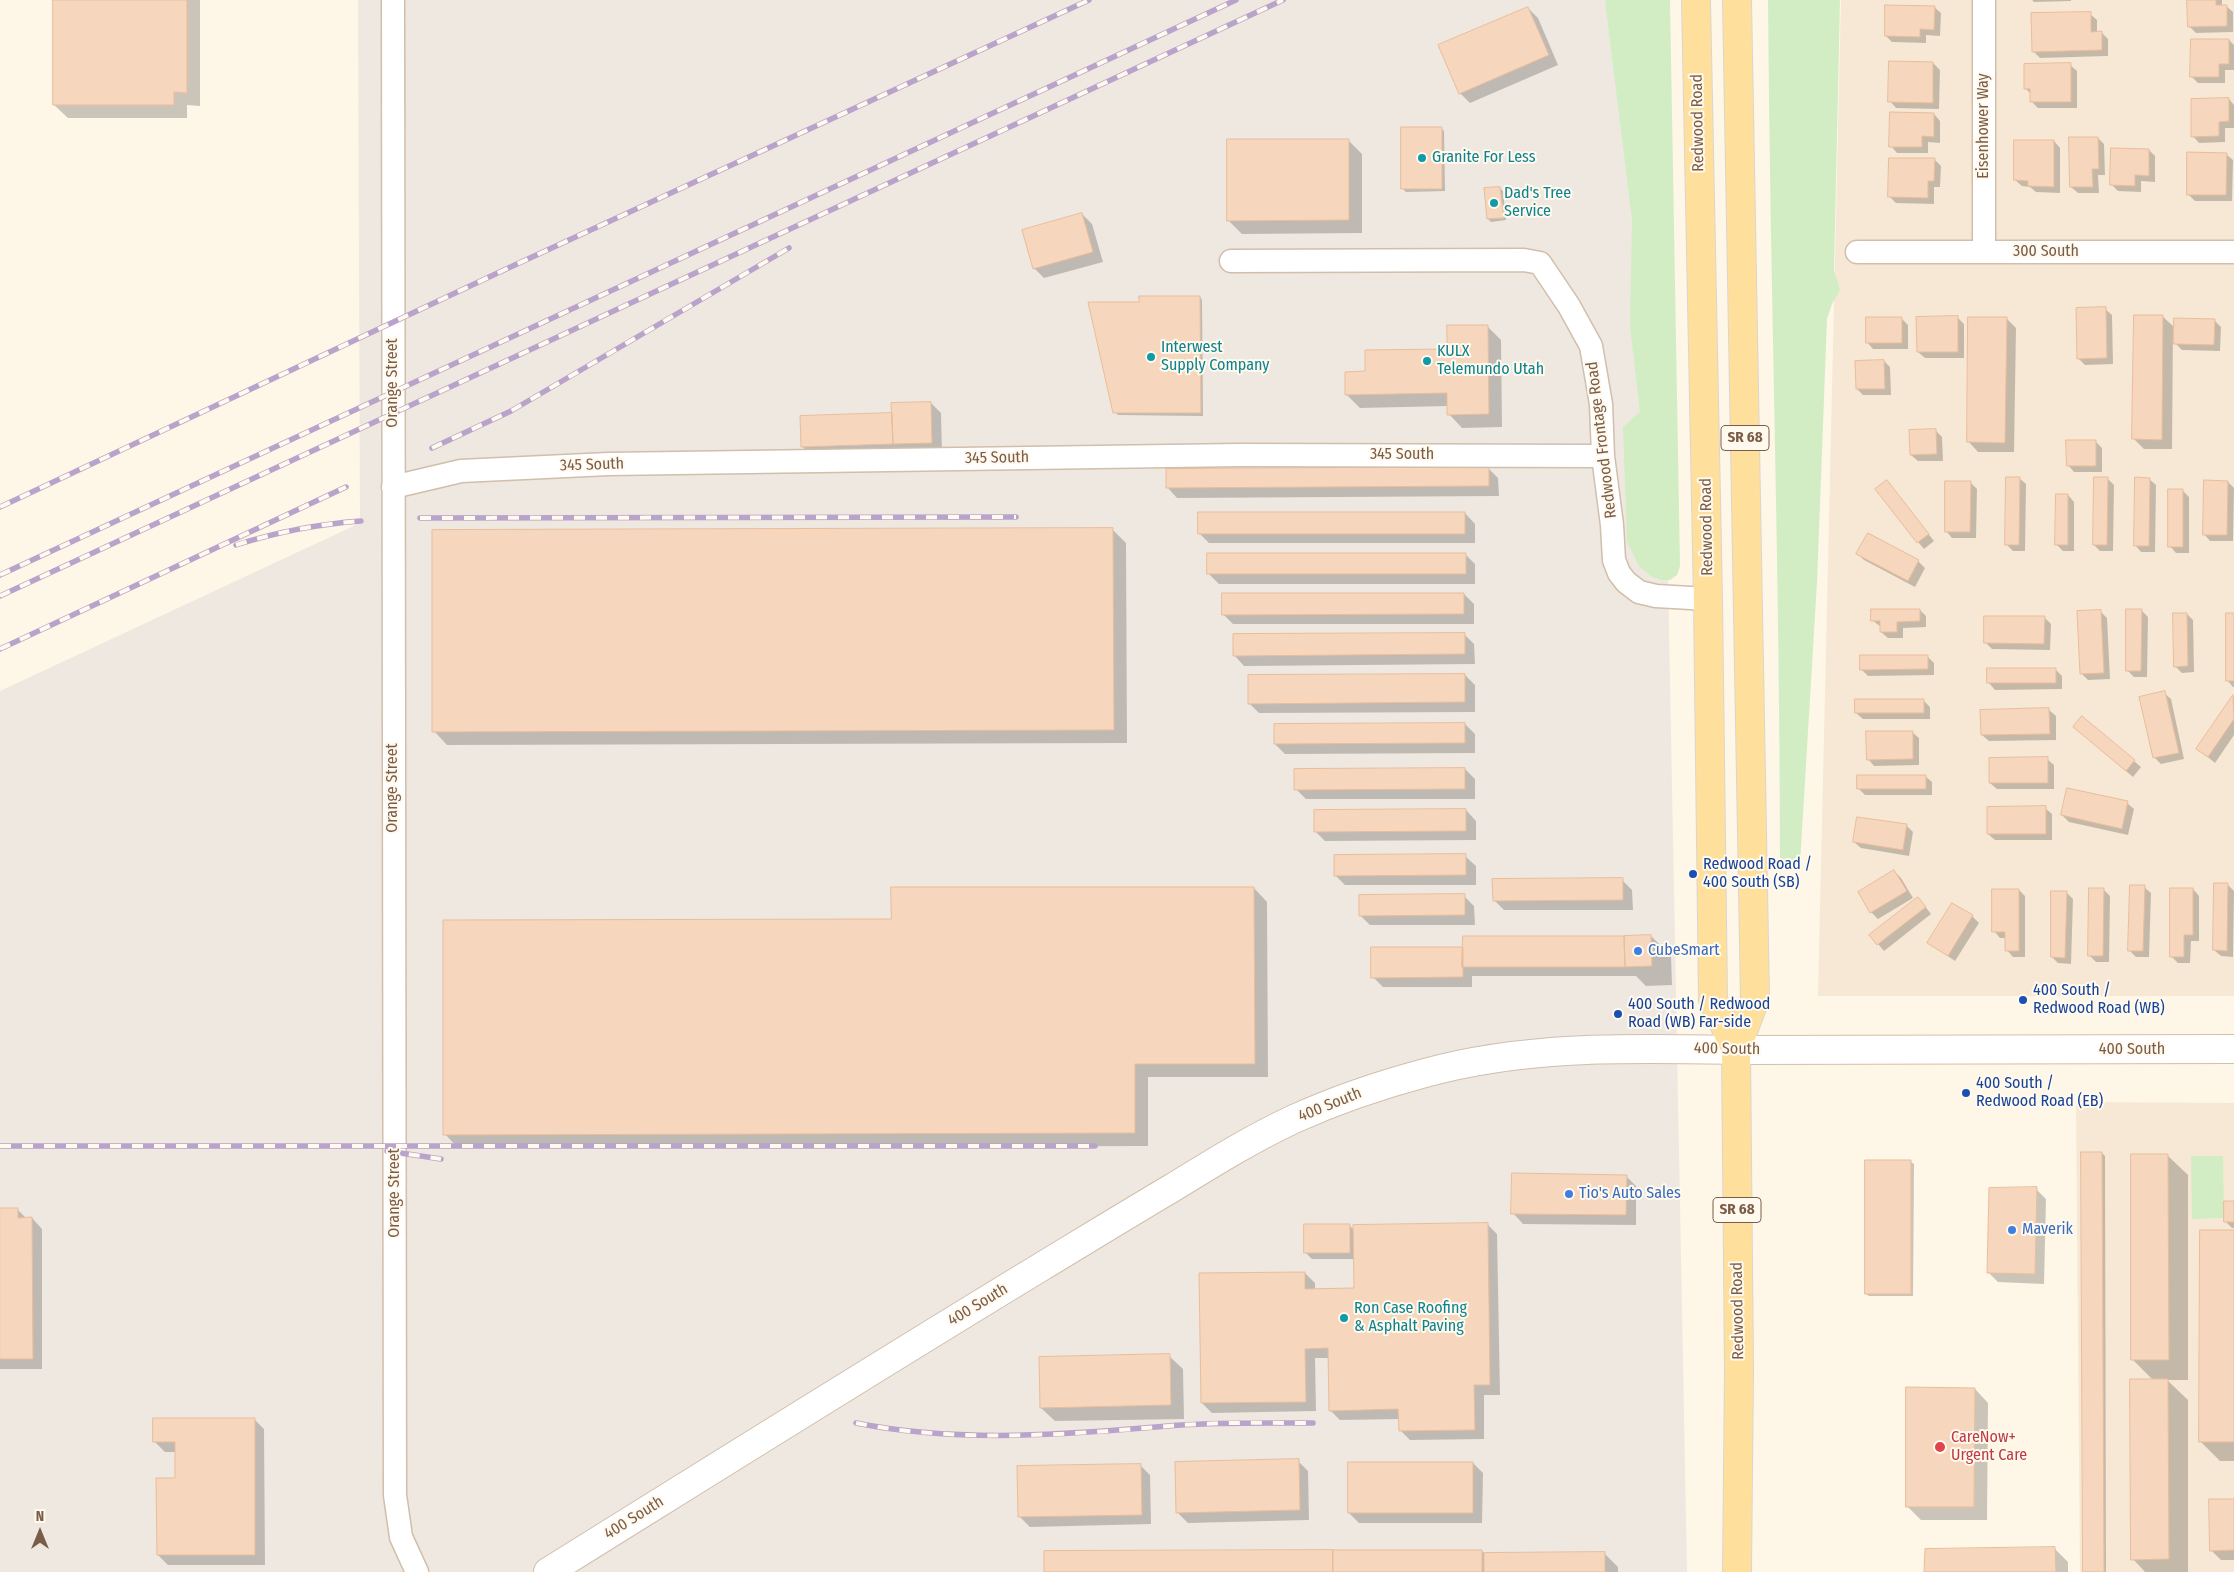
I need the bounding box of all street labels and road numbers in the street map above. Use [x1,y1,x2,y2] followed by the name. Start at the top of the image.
[1974,73,1994,179] street label: Eisenhower Way
[1688,74,1708,172] street label: Redwood Road
[2013,242,2079,262] street label: 300 South
[383,338,403,428] street label: Orange Street
[1583,360,1621,520] street label: Redwood Frontage Road
[1721,426,1769,450] road number: SR 68
[1370,445,1434,465] street label: 345 South
[965,448,1029,468] street label: 345 South
[560,454,624,476] street label: 345 South
[1697,478,1717,576] street label: Redwood Road
[383,743,403,833] street label: Orange Street
[1694,1039,1760,1059] street label: 400 South
[2099,1040,2165,1060] street label: 400 South
[1296,1084,1364,1126] street label: 400 South
[385,1148,405,1238] street label: Orange Street
[1713,1198,1761,1222] road number: SR 68
[1728,1262,1748,1360] street label: Redwood Road
[945,1280,1011,1330] street label: 400 South
[601,1492,667,1544] street label: 400 South

